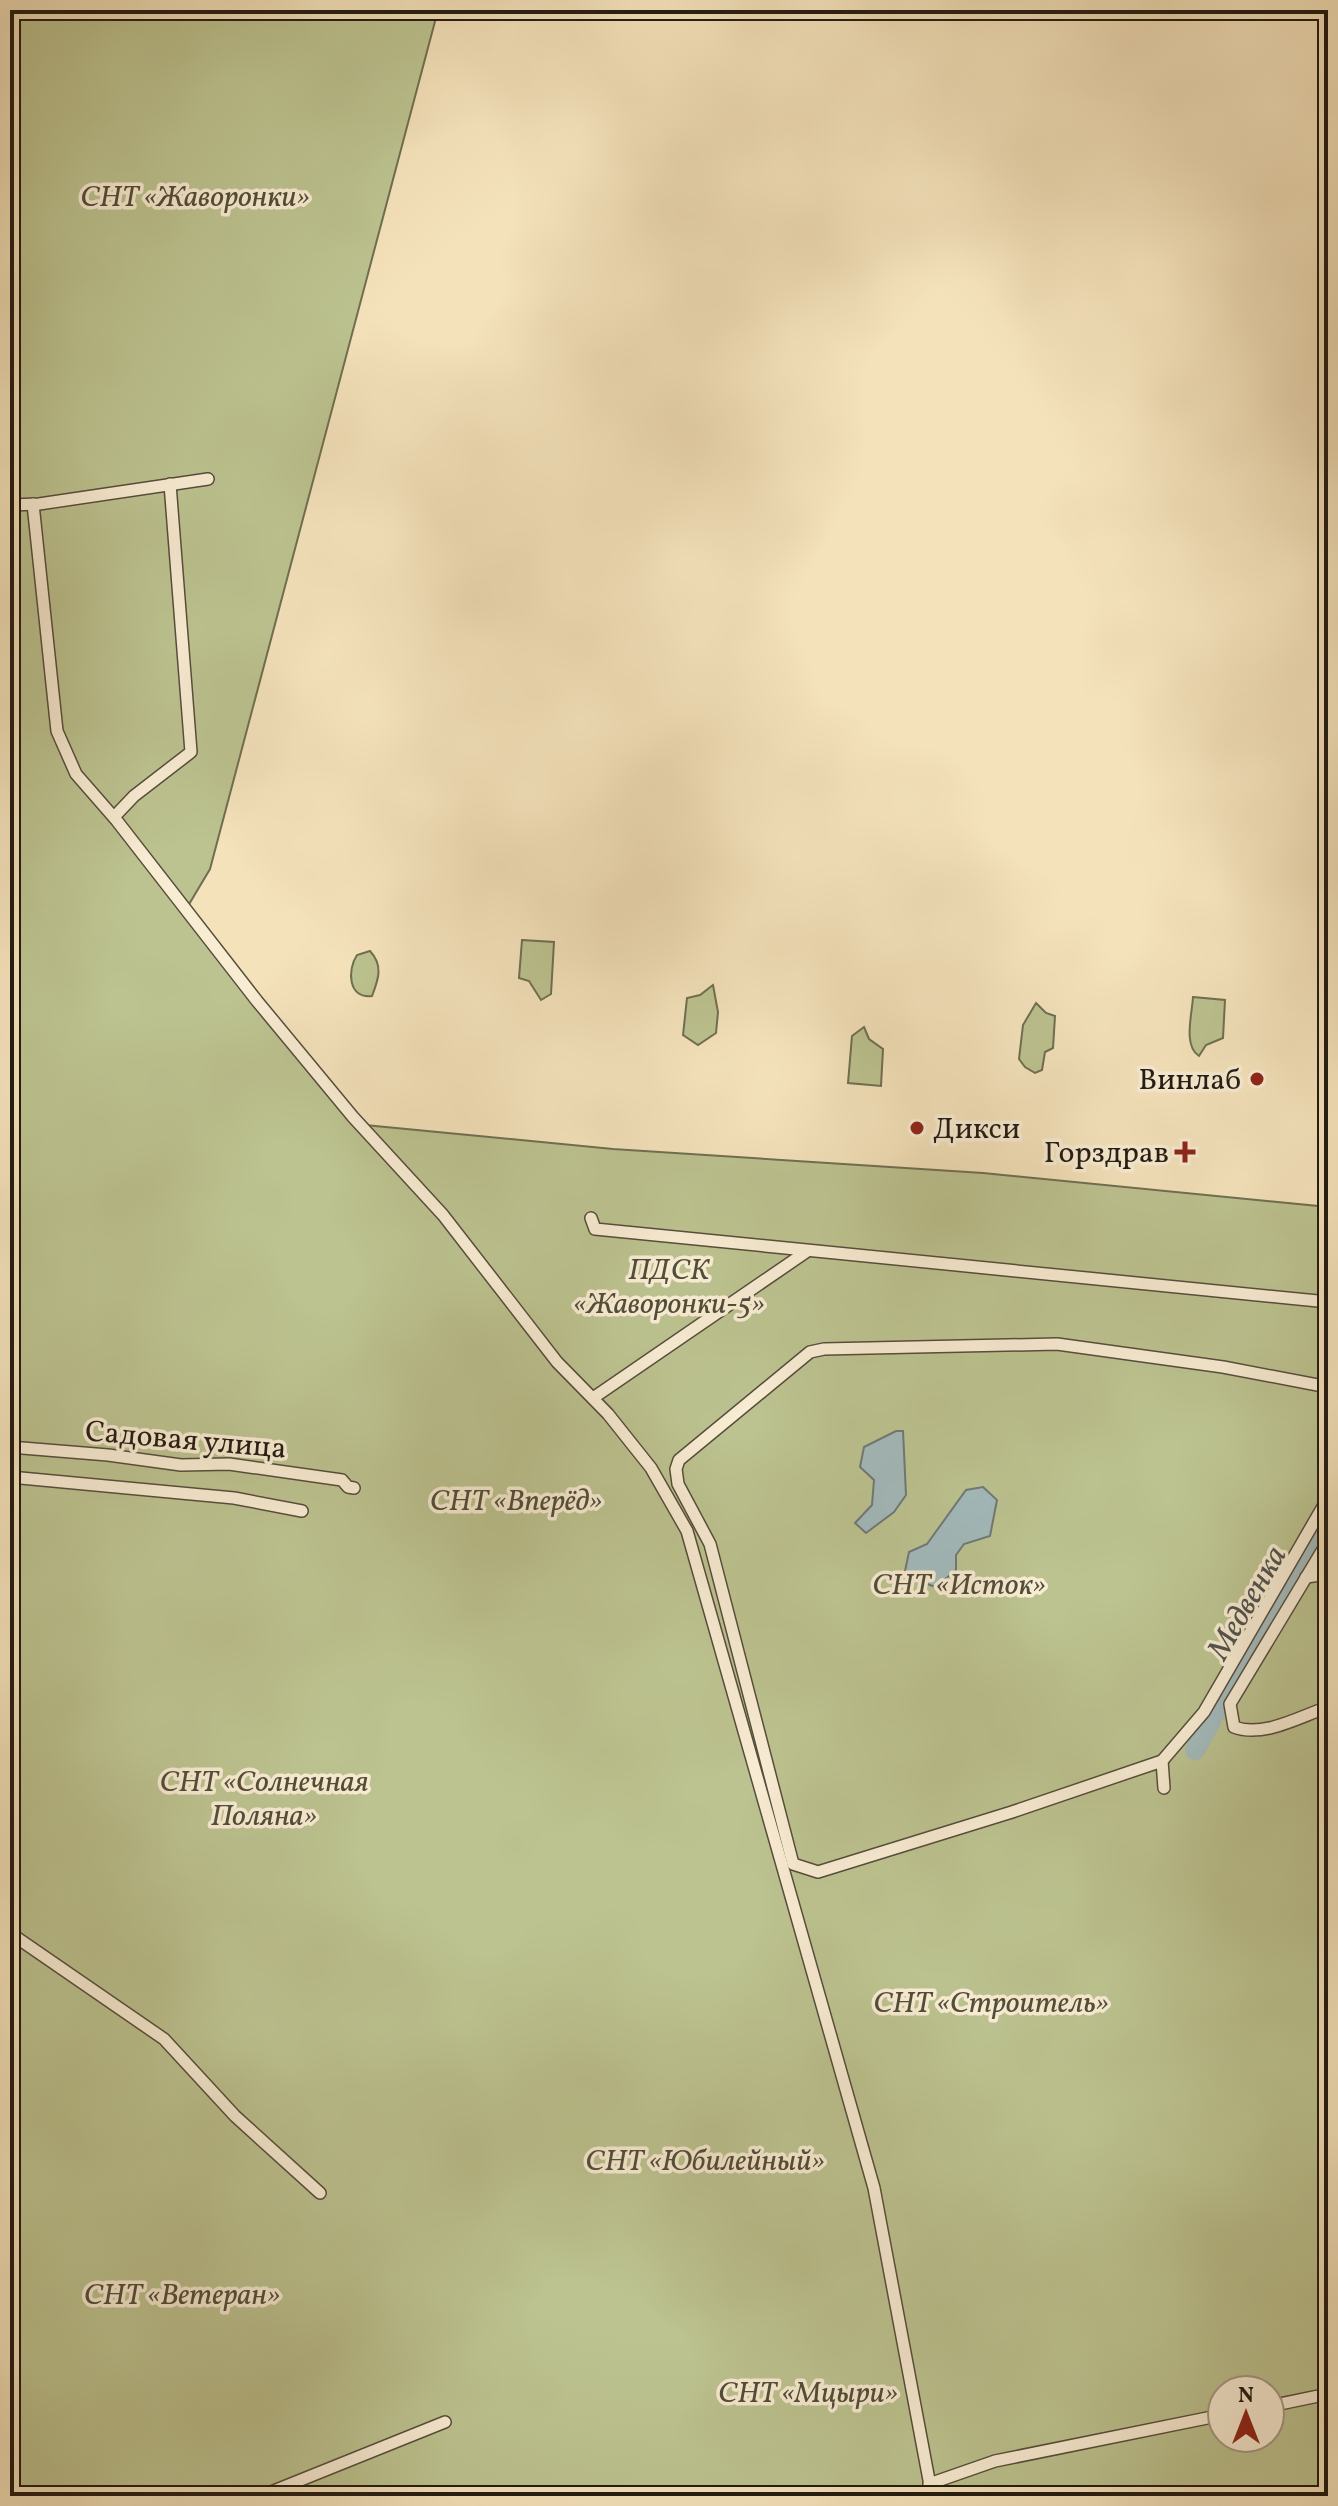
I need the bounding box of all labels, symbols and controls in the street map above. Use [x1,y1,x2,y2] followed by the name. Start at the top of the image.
[80,177,310,219] park label: СНТ «Жаворонки»
[1139,1060,1241,1102] place label: Винлаб
[1248,1070,1266,1088] marker: Винлаб
[933,1109,1020,1151] place label: Дикси
[908,1119,926,1137] marker: Дикси
[1044,1133,1169,1175] place label: Горздрав
[1176,1143,1194,1161] marker: Горздрав
[573,1250,765,1326] park label: ПДСК «Жаворонки-5»
[83,1411,288,1471] street label: Садовая улица
[430,1481,602,1523] park label: СНТ «Вперёд»
[1198,1538,1299,1670] water label: Медвенка
[872,1565,1046,1607] park label: СНТ «Исток»
[159,1762,369,1838] park label: СНТ «Солнечная Поляна»
[873,1983,1109,2025] park label: СНТ «Строитель»
[585,2141,825,2183] park label: СНТ «Юбилейный»
[84,2275,280,2317] park label: СНТ «Ветеран»
[718,2373,898,2415] park label: СНТ «Мцыри»
[1206,2374,1286,2454] north arrow
[1238,2381,1254,2412] text: N

